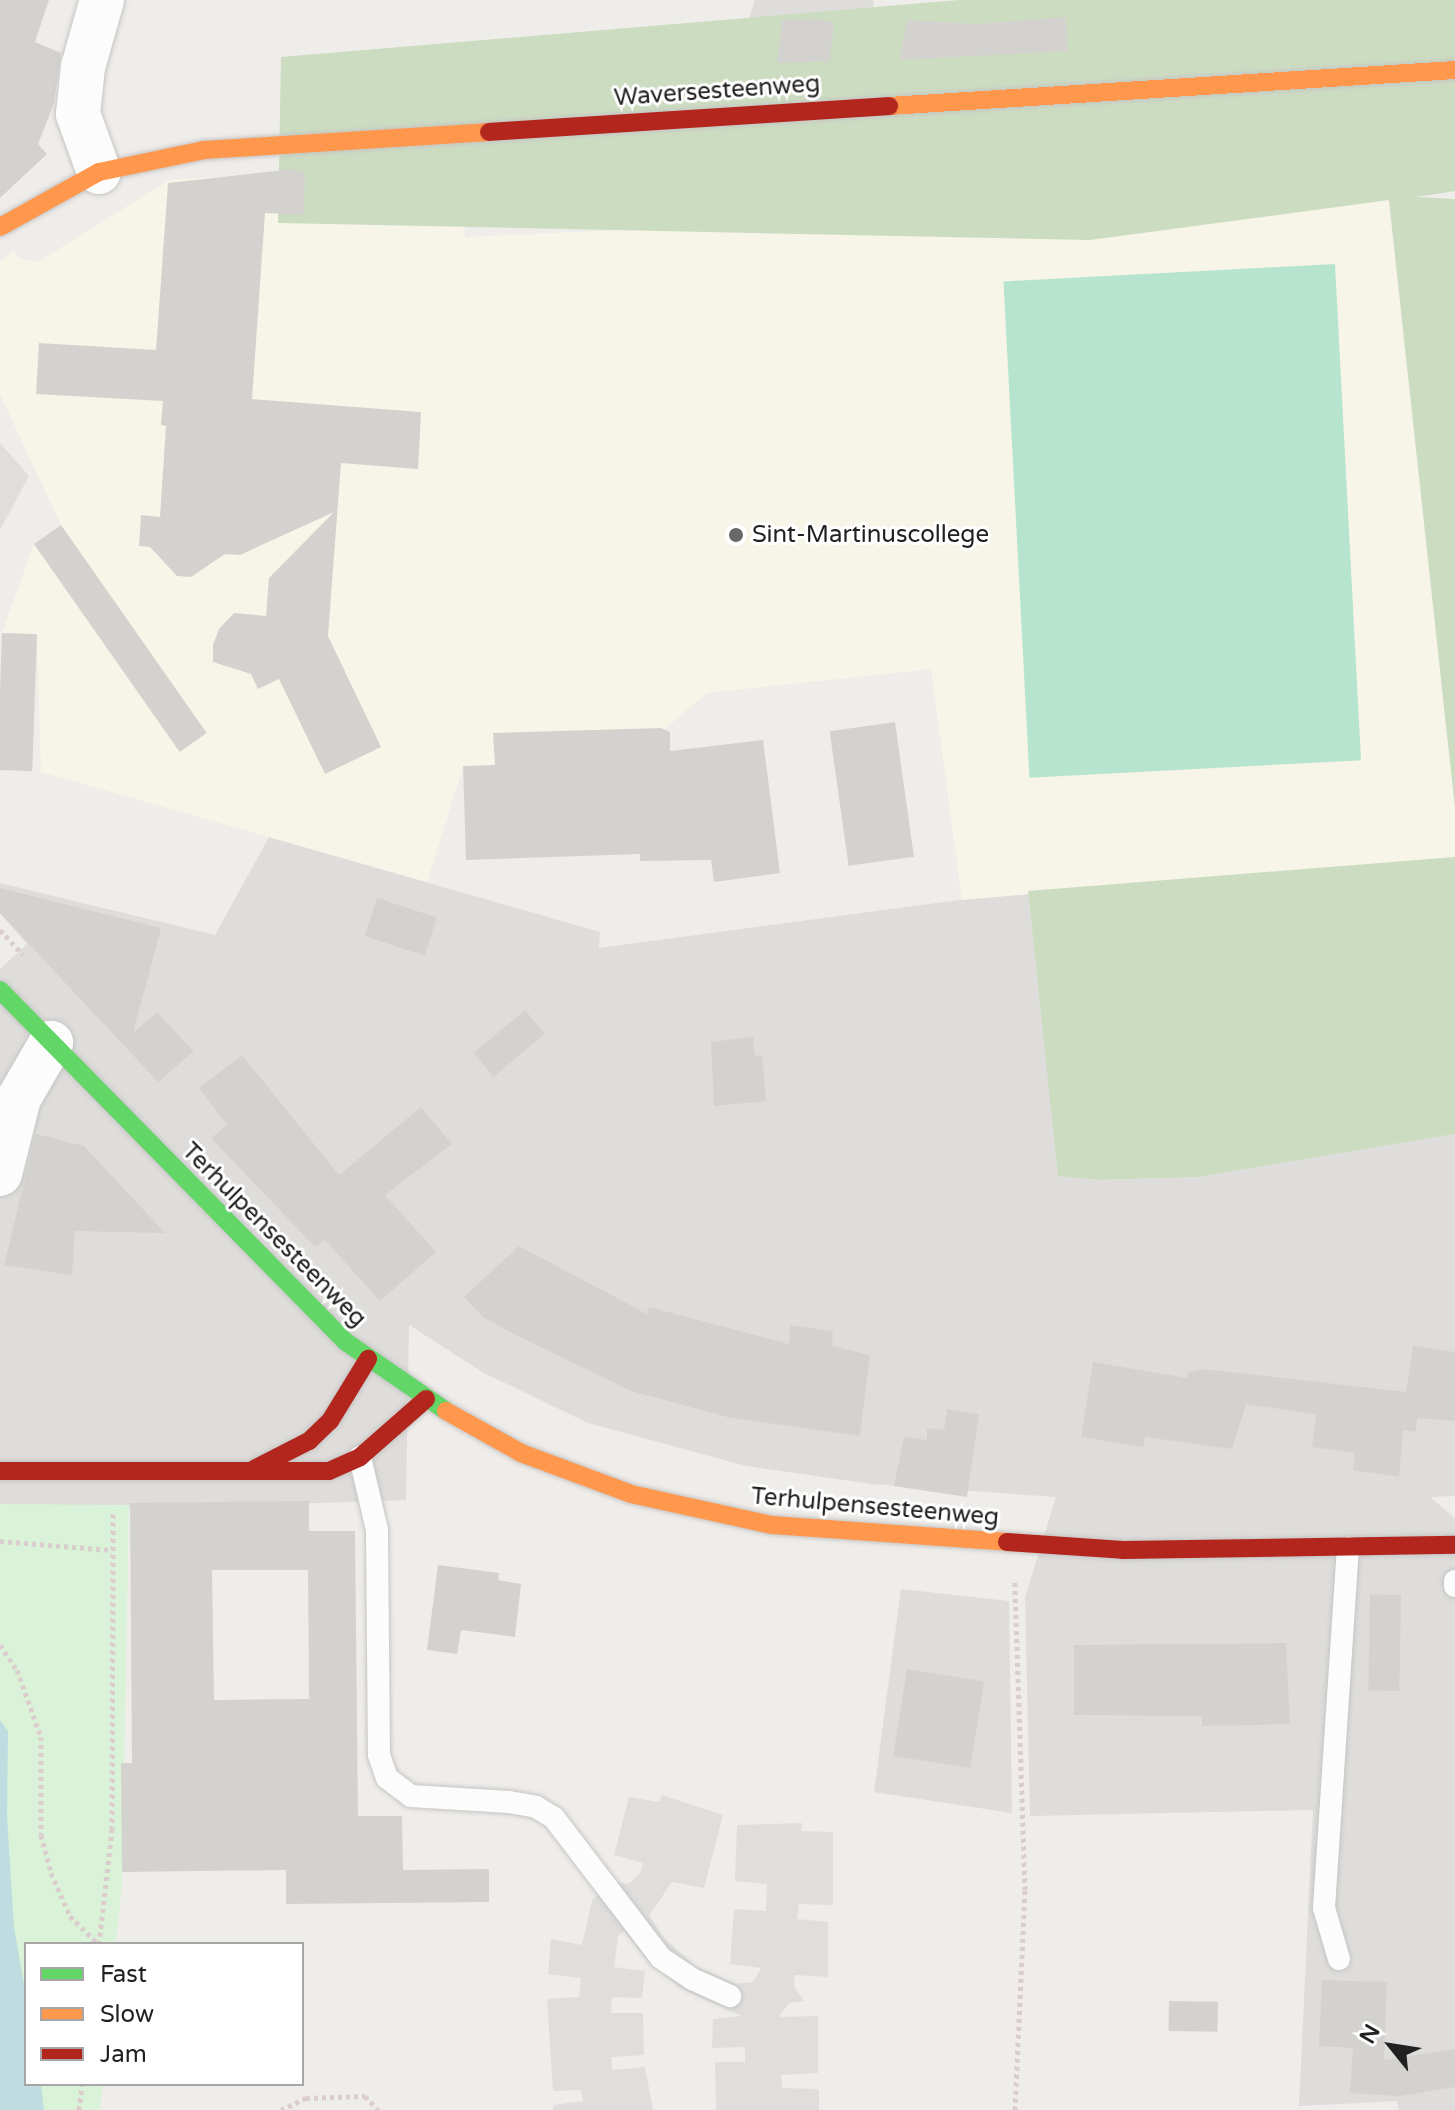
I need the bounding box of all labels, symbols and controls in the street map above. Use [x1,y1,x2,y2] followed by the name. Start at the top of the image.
[613,69,821,113] street label: Waversesteenweg
[752,521,989,549] place label: Sint-Martinuscollege
[727,526,745,544] marker: Sint-Martinuscollege
[176,1137,372,1333] street label: Terhulpensesteenweg
[750,1482,1000,1532] street label: Terhulpensesteenweg
[24,1942,304,2086] legend
[100,1960,147,1989] text: Fast
[100,2000,154,2029] text: Slow
[1351,2006,1431,2086] north arrow
[1355,2020,1386,2048] text: N
[100,2040,147,2069] text: Jam

